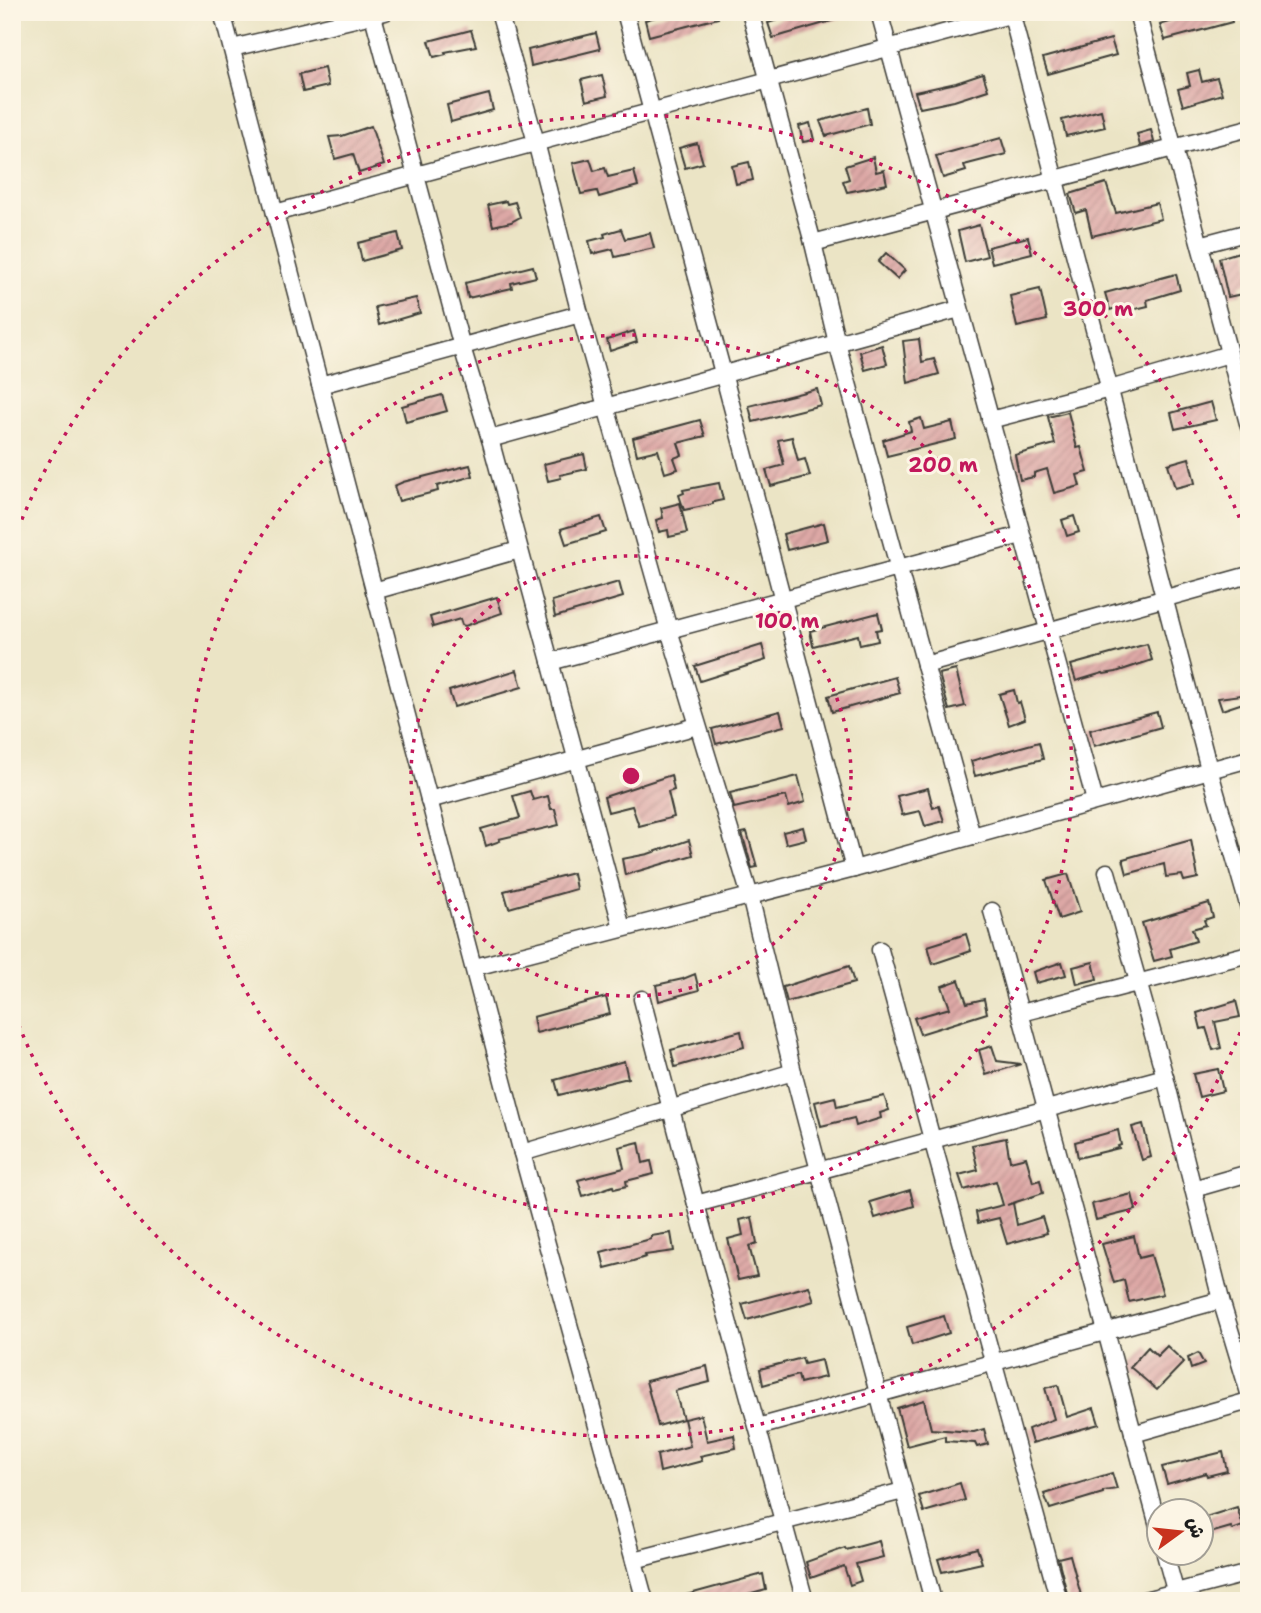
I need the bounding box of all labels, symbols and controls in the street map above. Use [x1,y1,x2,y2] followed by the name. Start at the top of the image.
[1063,295,1133,323] text: 300 m
[908,451,978,479] text: 200 m
[755,607,819,635] text: 100 m
[619,764,643,788] centre of rings
[1146,1498,1216,1568] north arrow
[1181,1514,1211,1541] text: ش

